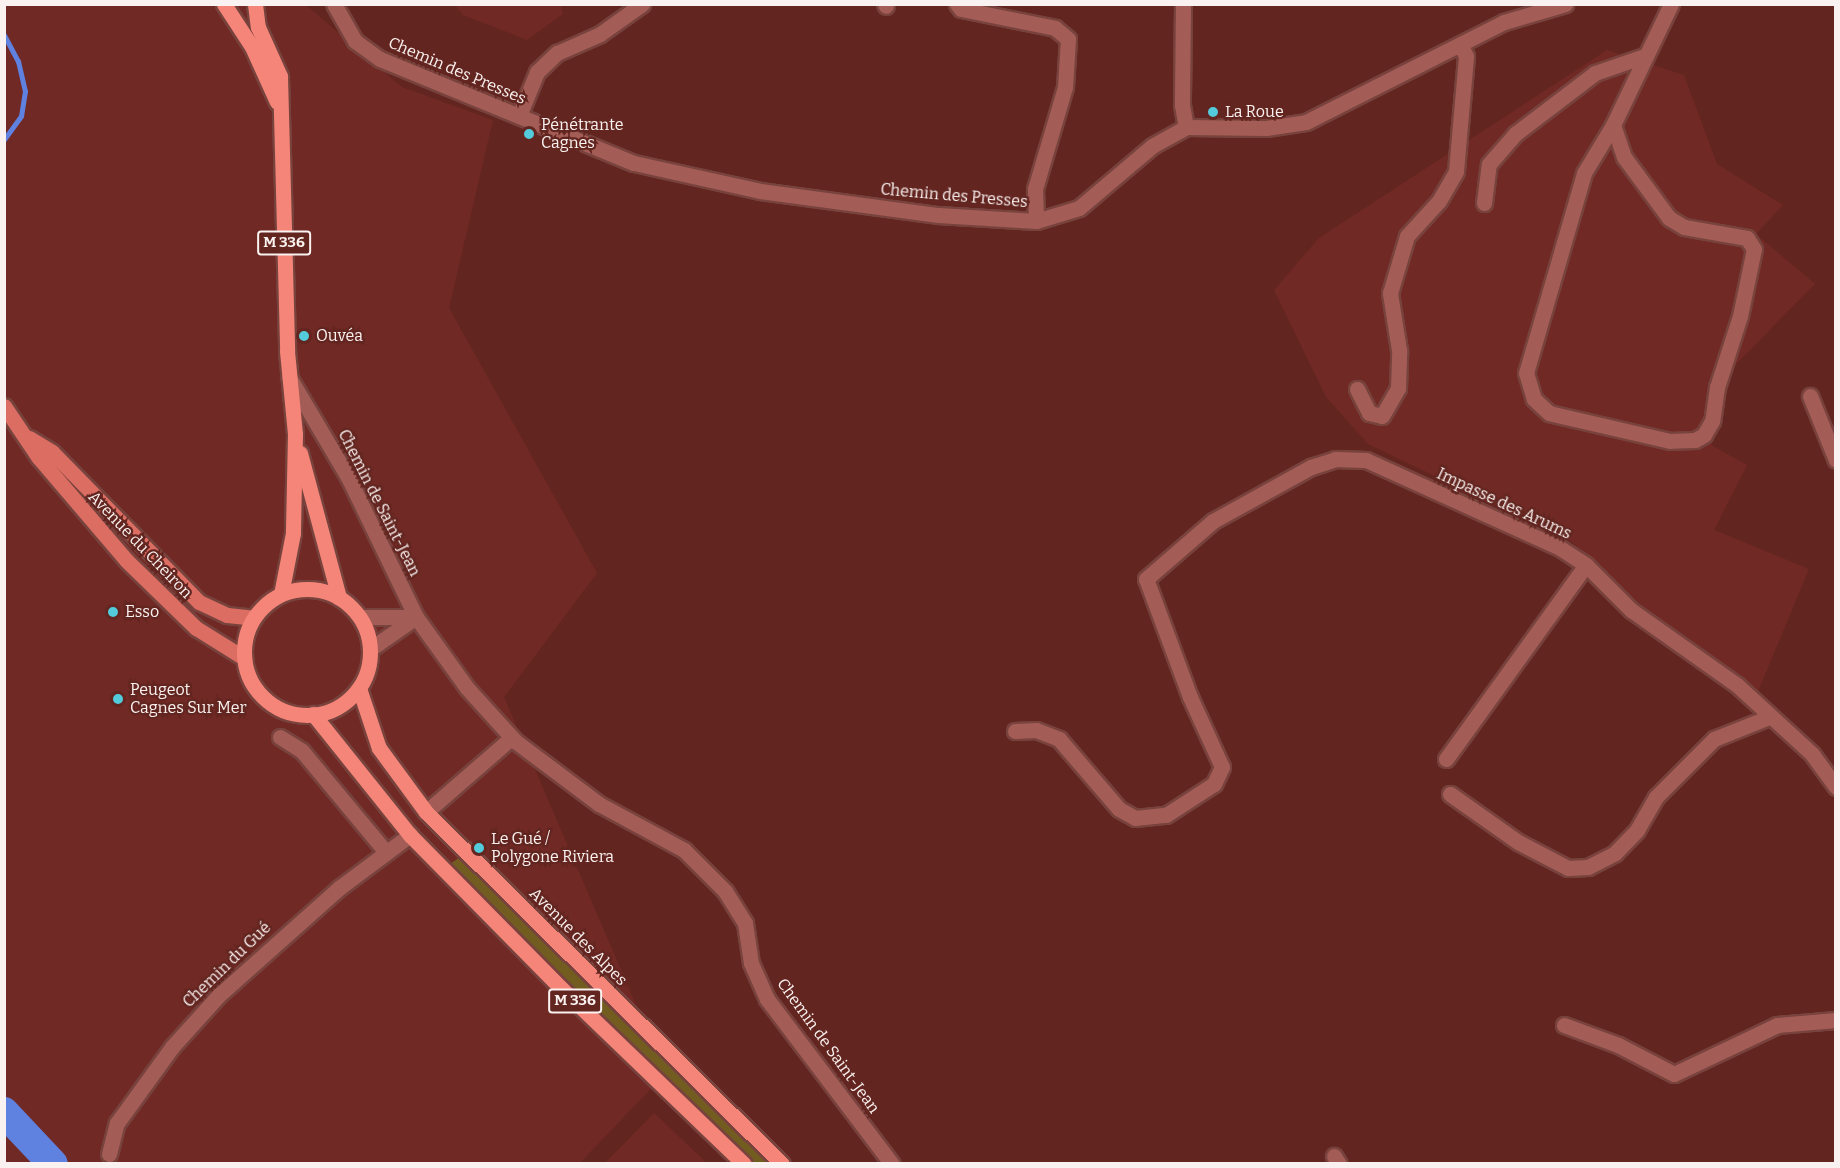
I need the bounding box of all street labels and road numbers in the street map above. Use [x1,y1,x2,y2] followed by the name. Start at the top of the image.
[385,33,529,109] street label: Chemin des Presses
[880,180,1028,212] street label: Chemin des Presses
[257,231,311,255] road number: M 336
[334,426,424,580] street label: Chemin de Saint-Jean
[1434,464,1574,544] street label: Impasse des Arums
[84,487,196,603] street label: Avenue du Cheiron
[525,884,631,990] street label: Avenue des Alpes
[179,918,275,1012] street label: Chemin du Gué
[773,975,883,1117] street label: Chemin de Saint-Jean
[548,989,602,1013] road number: M 336

